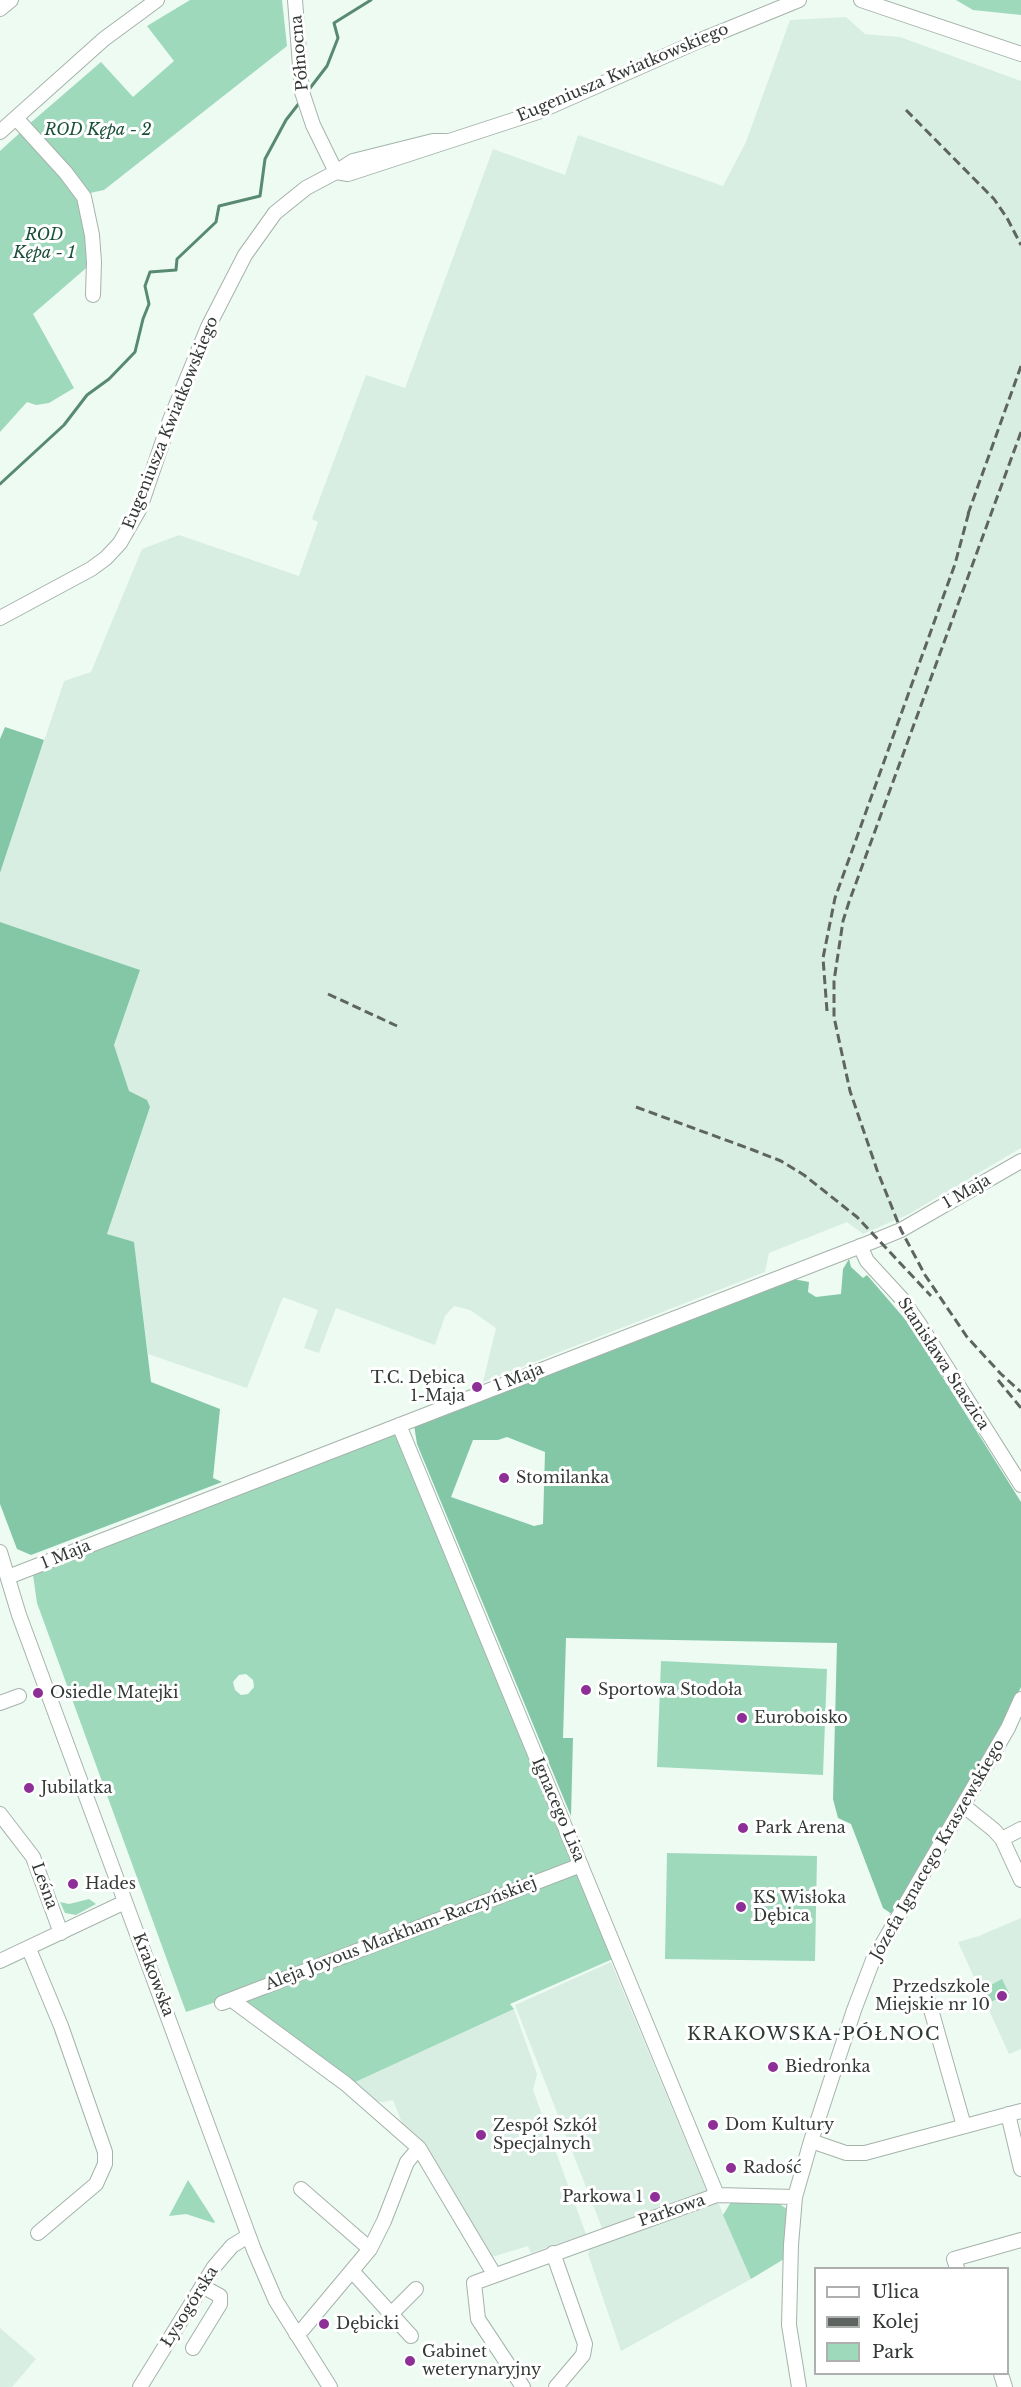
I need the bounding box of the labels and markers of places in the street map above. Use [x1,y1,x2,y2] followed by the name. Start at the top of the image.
[371,1368,465,1406] place label: T.C. Dębica 1-Maja
[470,1380,484,1394] marker: T.C. Dębica 1-Maja
[516,1468,609,1488] place label: Stomilanka
[497,1471,511,1485] marker: Stomilanka
[598,1680,742,1700] place label: Sportowa Stodoła
[50,1683,178,1703] place label: Osiedle Matejki
[579,1683,593,1697] marker: Sportowa Stodoła
[31,1686,45,1700] marker: Osiedle Matejki
[754,1708,848,1728] place label: Euroboisko
[735,1711,749,1725] marker: Euroboisko
[41,1778,112,1798] place label: Jubilatka
[22,1781,36,1795] marker: Jubilatka
[755,1818,846,1838] place label: Park Arena
[736,1821,750,1835] marker: Park Arena
[85,1874,136,1894] place label: Hades
[66,1877,80,1891] marker: Hades
[753,1888,846,1926] place label: KS Wisłoka Dębica
[734,1900,748,1914] marker: KS Wisłoka Dębica
[875,1977,990,2015] place label: Przedszkole Miejskie nr 10
[995,1989,1009,2003] marker: Przedszkole Miejskie nr 10
[785,2057,870,2077] place label: Biedronka
[766,2060,780,2074] marker: Biedronka
[725,2115,834,2135] place label: Dom Kultury
[493,2116,597,2154] place label: Zespół Szkół Specjalnych
[706,2118,720,2132] marker: Dom Kultury
[474,2128,488,2142] marker: Zespół Szkół Specjalnych
[743,2158,802,2178] place label: Radość
[724,2161,738,2175] marker: Radość
[562,2187,643,2207] place label: Parkowa 1
[648,2190,662,2204] marker: Parkowa 1
[336,2314,399,2334] place label: Dębicki
[317,2317,331,2331] marker: Dębicki
[422,2342,541,2380] place label: Gabinet weterynaryjny
[403,2354,417,2368] marker: Gabinet weterynaryjny

